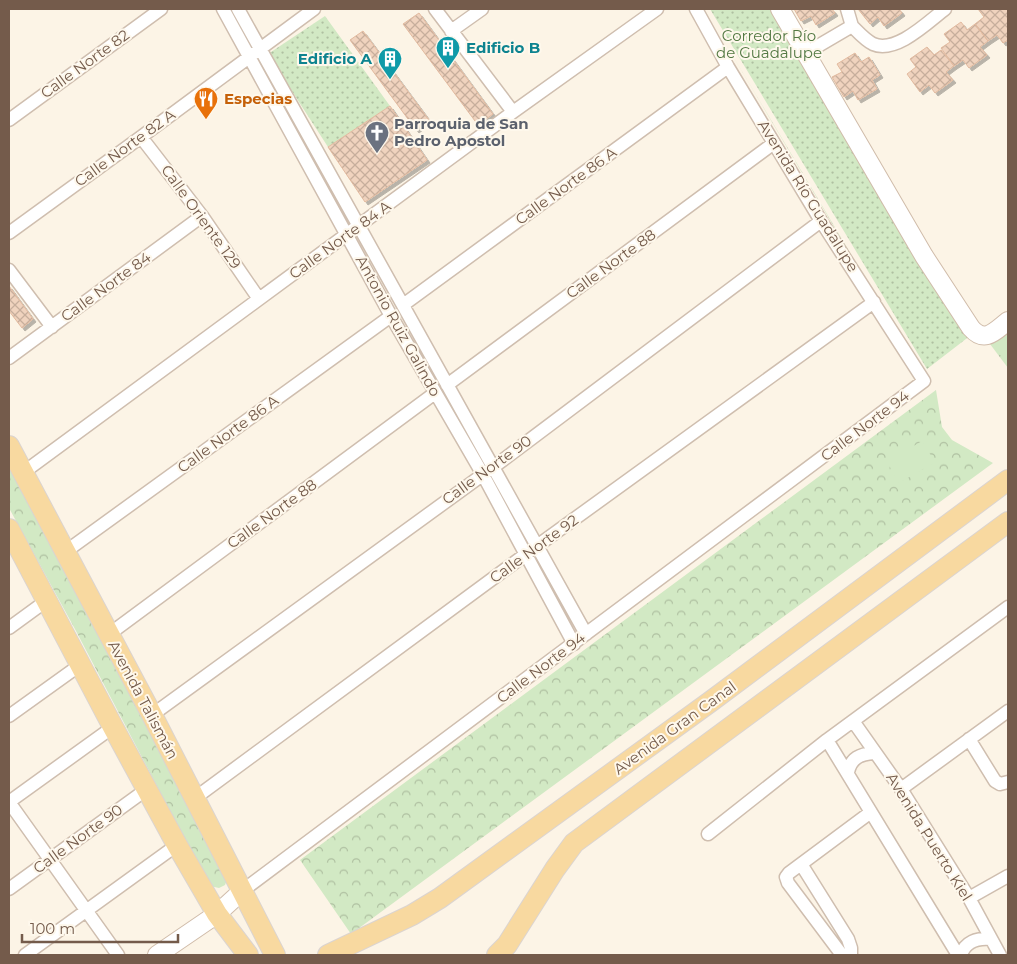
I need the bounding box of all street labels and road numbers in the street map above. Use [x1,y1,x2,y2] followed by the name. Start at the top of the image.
[37,25,133,102] street label: Calle Norte 82
[71,105,179,191] street label: Calle Norte 82 A
[754,116,863,275] street label: Avenida Río Guadalupe
[511,142,620,229] street label: Calle Norte 86 A
[157,161,246,272] street label: Calle Oriente 129
[285,196,395,283] street label: Calle Norte 84 A
[562,225,659,302] street label: Calle Norte 88
[57,248,154,326] street label: Calle Norte 84
[352,252,445,400] street label: Antonio Ruiz Galindo
[817,386,913,465] street label: Calle Norte 94
[173,390,282,477] street label: Calle Norte 86 A
[438,431,535,508] street label: Calle Norte 90
[223,475,320,552] street label: Calle Norte 88
[486,510,582,587] street label: Calle Norte 92
[493,628,589,707] street label: Calle Norte 94
[104,637,183,762] street label: Avenida Talismán
[610,677,740,778] street label: Avenida Gran Canal
[882,769,977,904] street label: Avenida Puerto Kiel
[29,800,126,877] street label: Calle Norte 90

